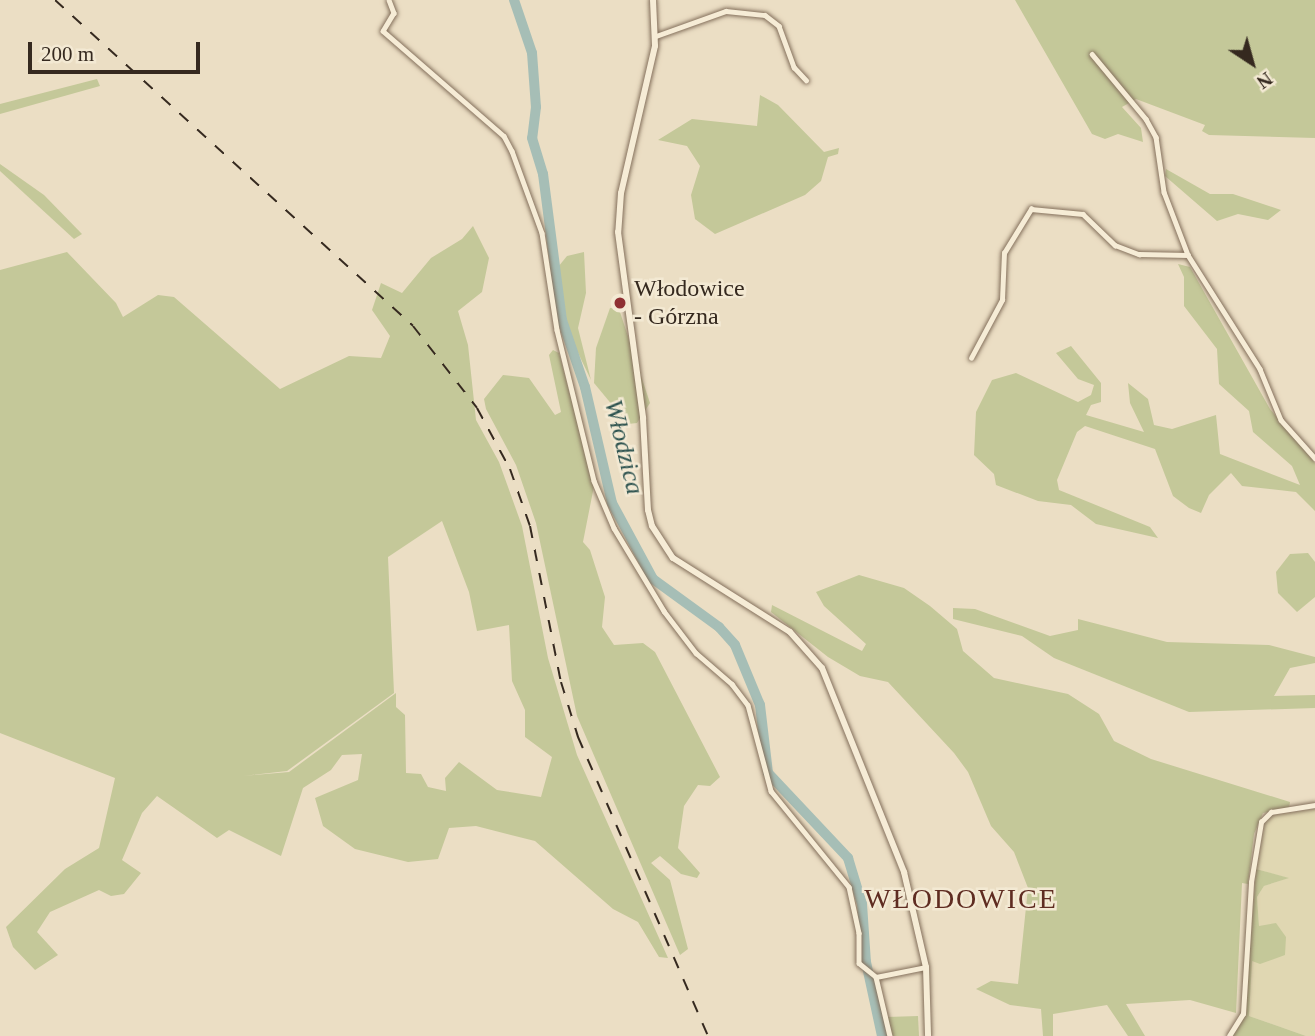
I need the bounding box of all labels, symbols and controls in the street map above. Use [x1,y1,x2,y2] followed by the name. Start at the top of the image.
[32,28,203,72] scale bar
[1217,28,1287,98] north arrow
[41,42,94,66] text: 200 m
[1253,68,1276,93] text: N
[634,275,745,331] place label: Włodowice - Górzna
[612,295,628,311] marker: Włodowice - Górzna
[597,396,651,498] water label: Włodzica
[865,882,1057,916] district label: WŁODOWICE

